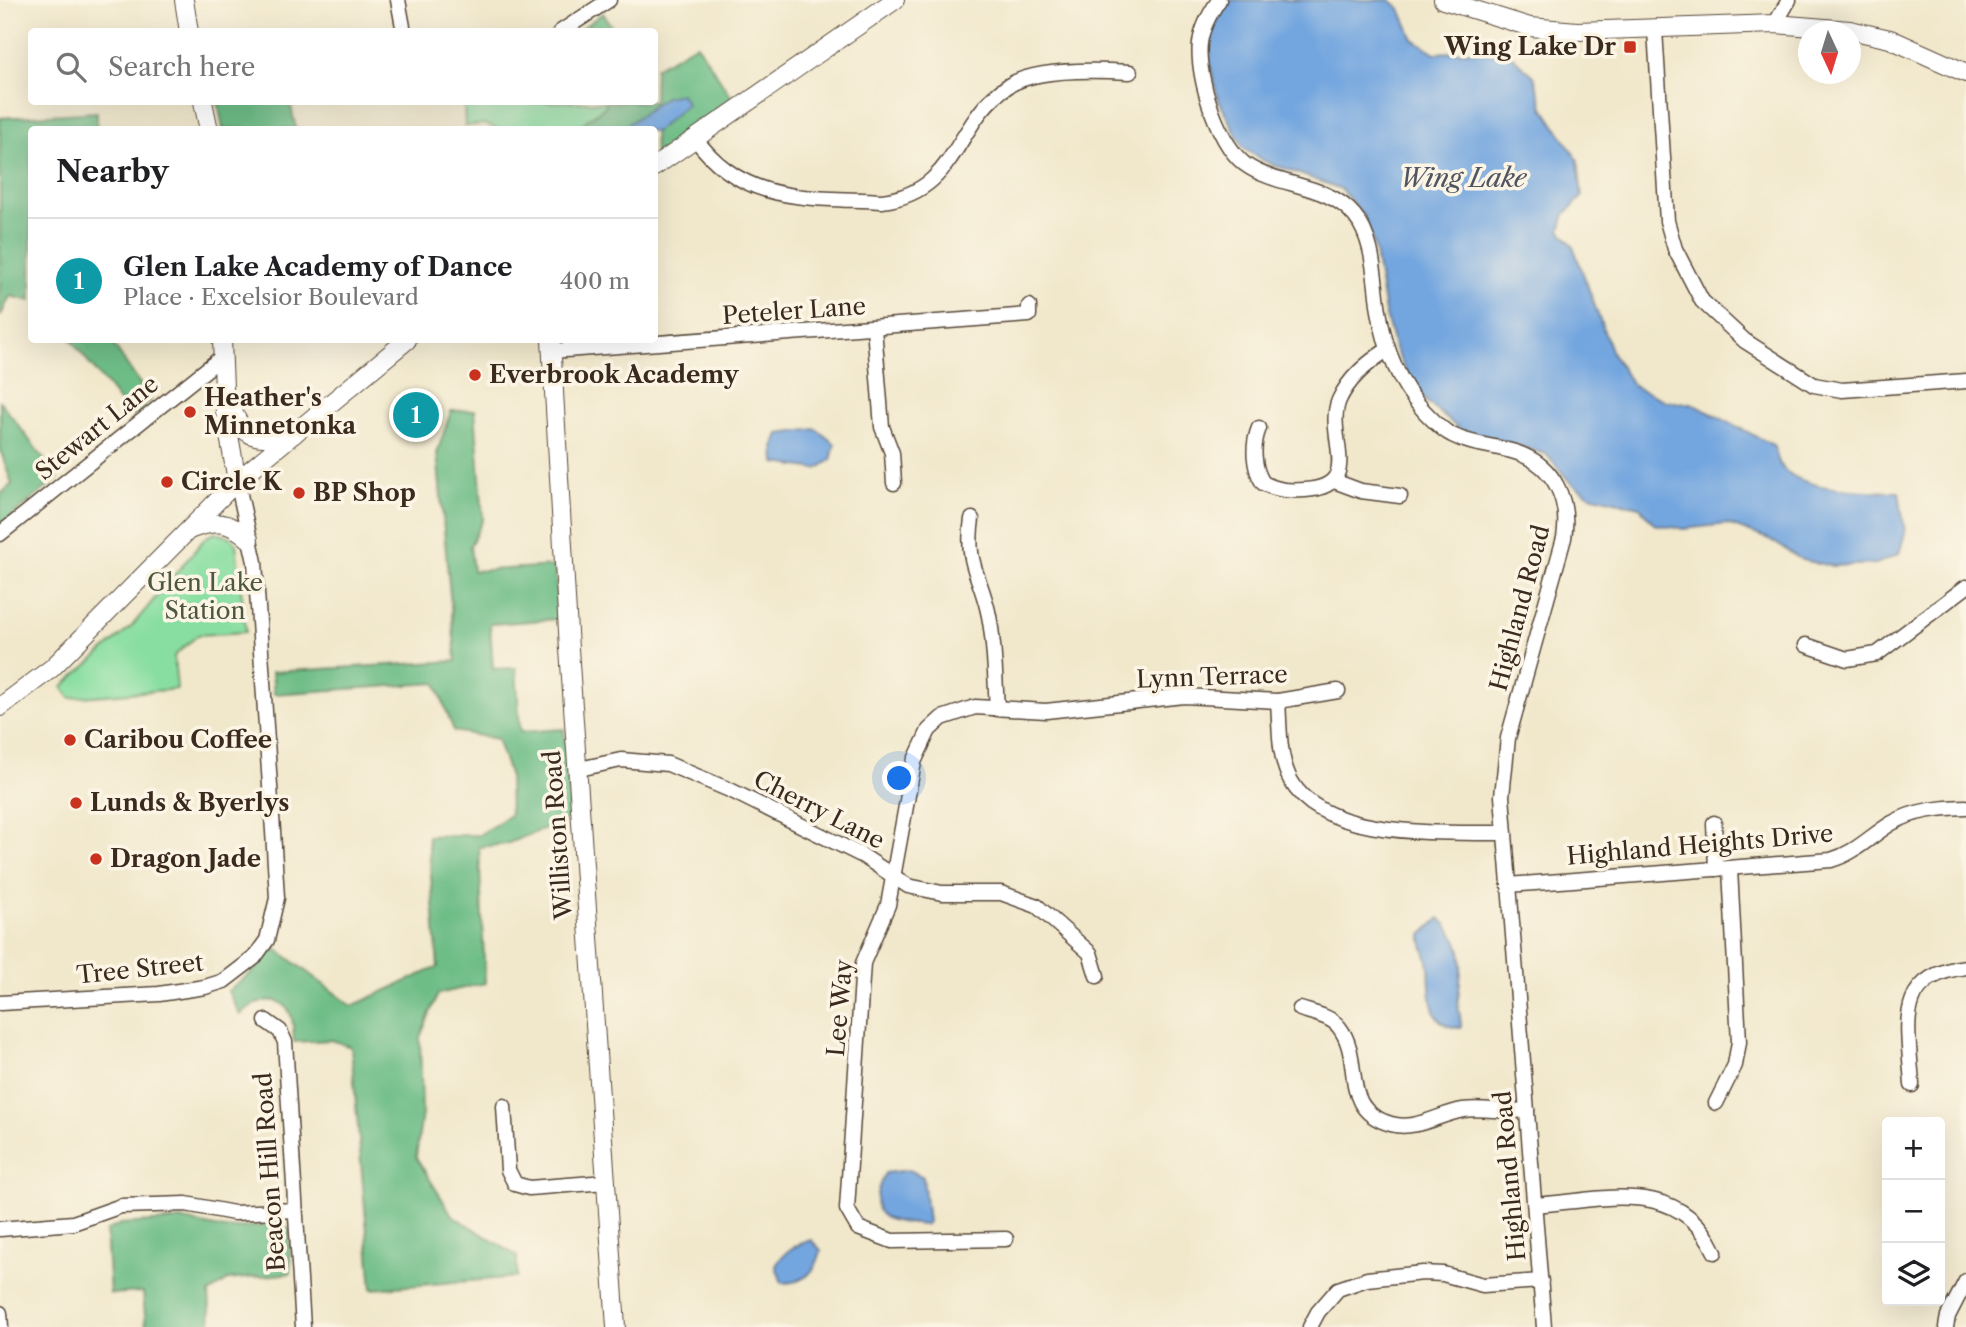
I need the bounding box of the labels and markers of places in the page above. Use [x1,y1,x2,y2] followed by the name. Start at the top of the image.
[1443,32,1616,61] place label: Wing Lake Dr
[1622,39,1638,55] marker: Wing Lake Dr
[489,360,740,389] place label: Everbrook Academy
[467,367,483,383] marker: Everbrook Academy
[204,383,357,440] place label: Heather's Minnetonka
[393,389,439,441] pin: 1
[182,404,198,420] marker: Heather's Minnetonka
[181,467,282,496] place label: Circle K
[159,474,175,490] marker: Circle K
[313,478,416,507] place label: BP Shop
[291,485,307,501] marker: BP Shop
[84,725,272,754] place label: Caribou Coffee
[62,732,78,748] marker: Caribou Coffee
[90,788,289,817] place label: Lunds & Byerlys
[68,795,84,811] marker: Lunds & Byerlys
[110,844,261,873] place label: Dragon Jade
[88,851,104,867] marker: Dragon Jade

